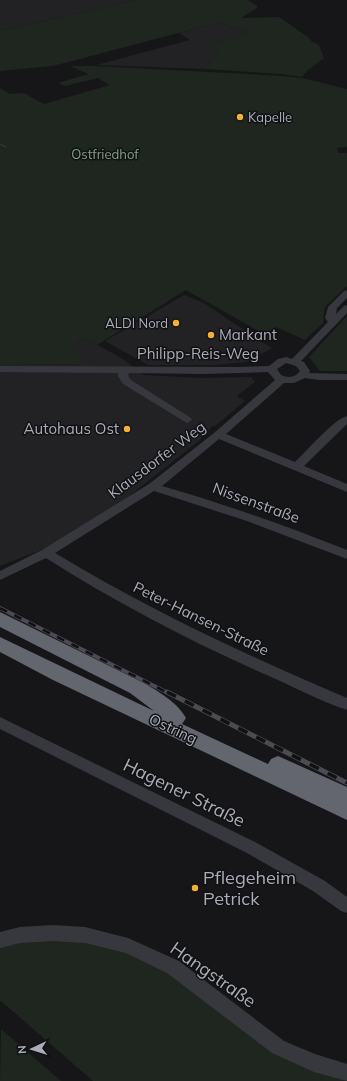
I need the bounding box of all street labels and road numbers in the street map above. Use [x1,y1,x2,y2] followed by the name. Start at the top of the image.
[137,344,259,363] street label: Philipp-Reis-Weg
[104,417,209,502] street label: Klausdorfer Weg
[210,478,302,527] street label: Nissenstraße
[130,577,272,660] street label: Peter-Hansen-Straße
[146,709,200,748] street label: Ostring
[120,753,249,832] street label: Hagener Straße
[166,937,261,1013] street label: Hangstraße

